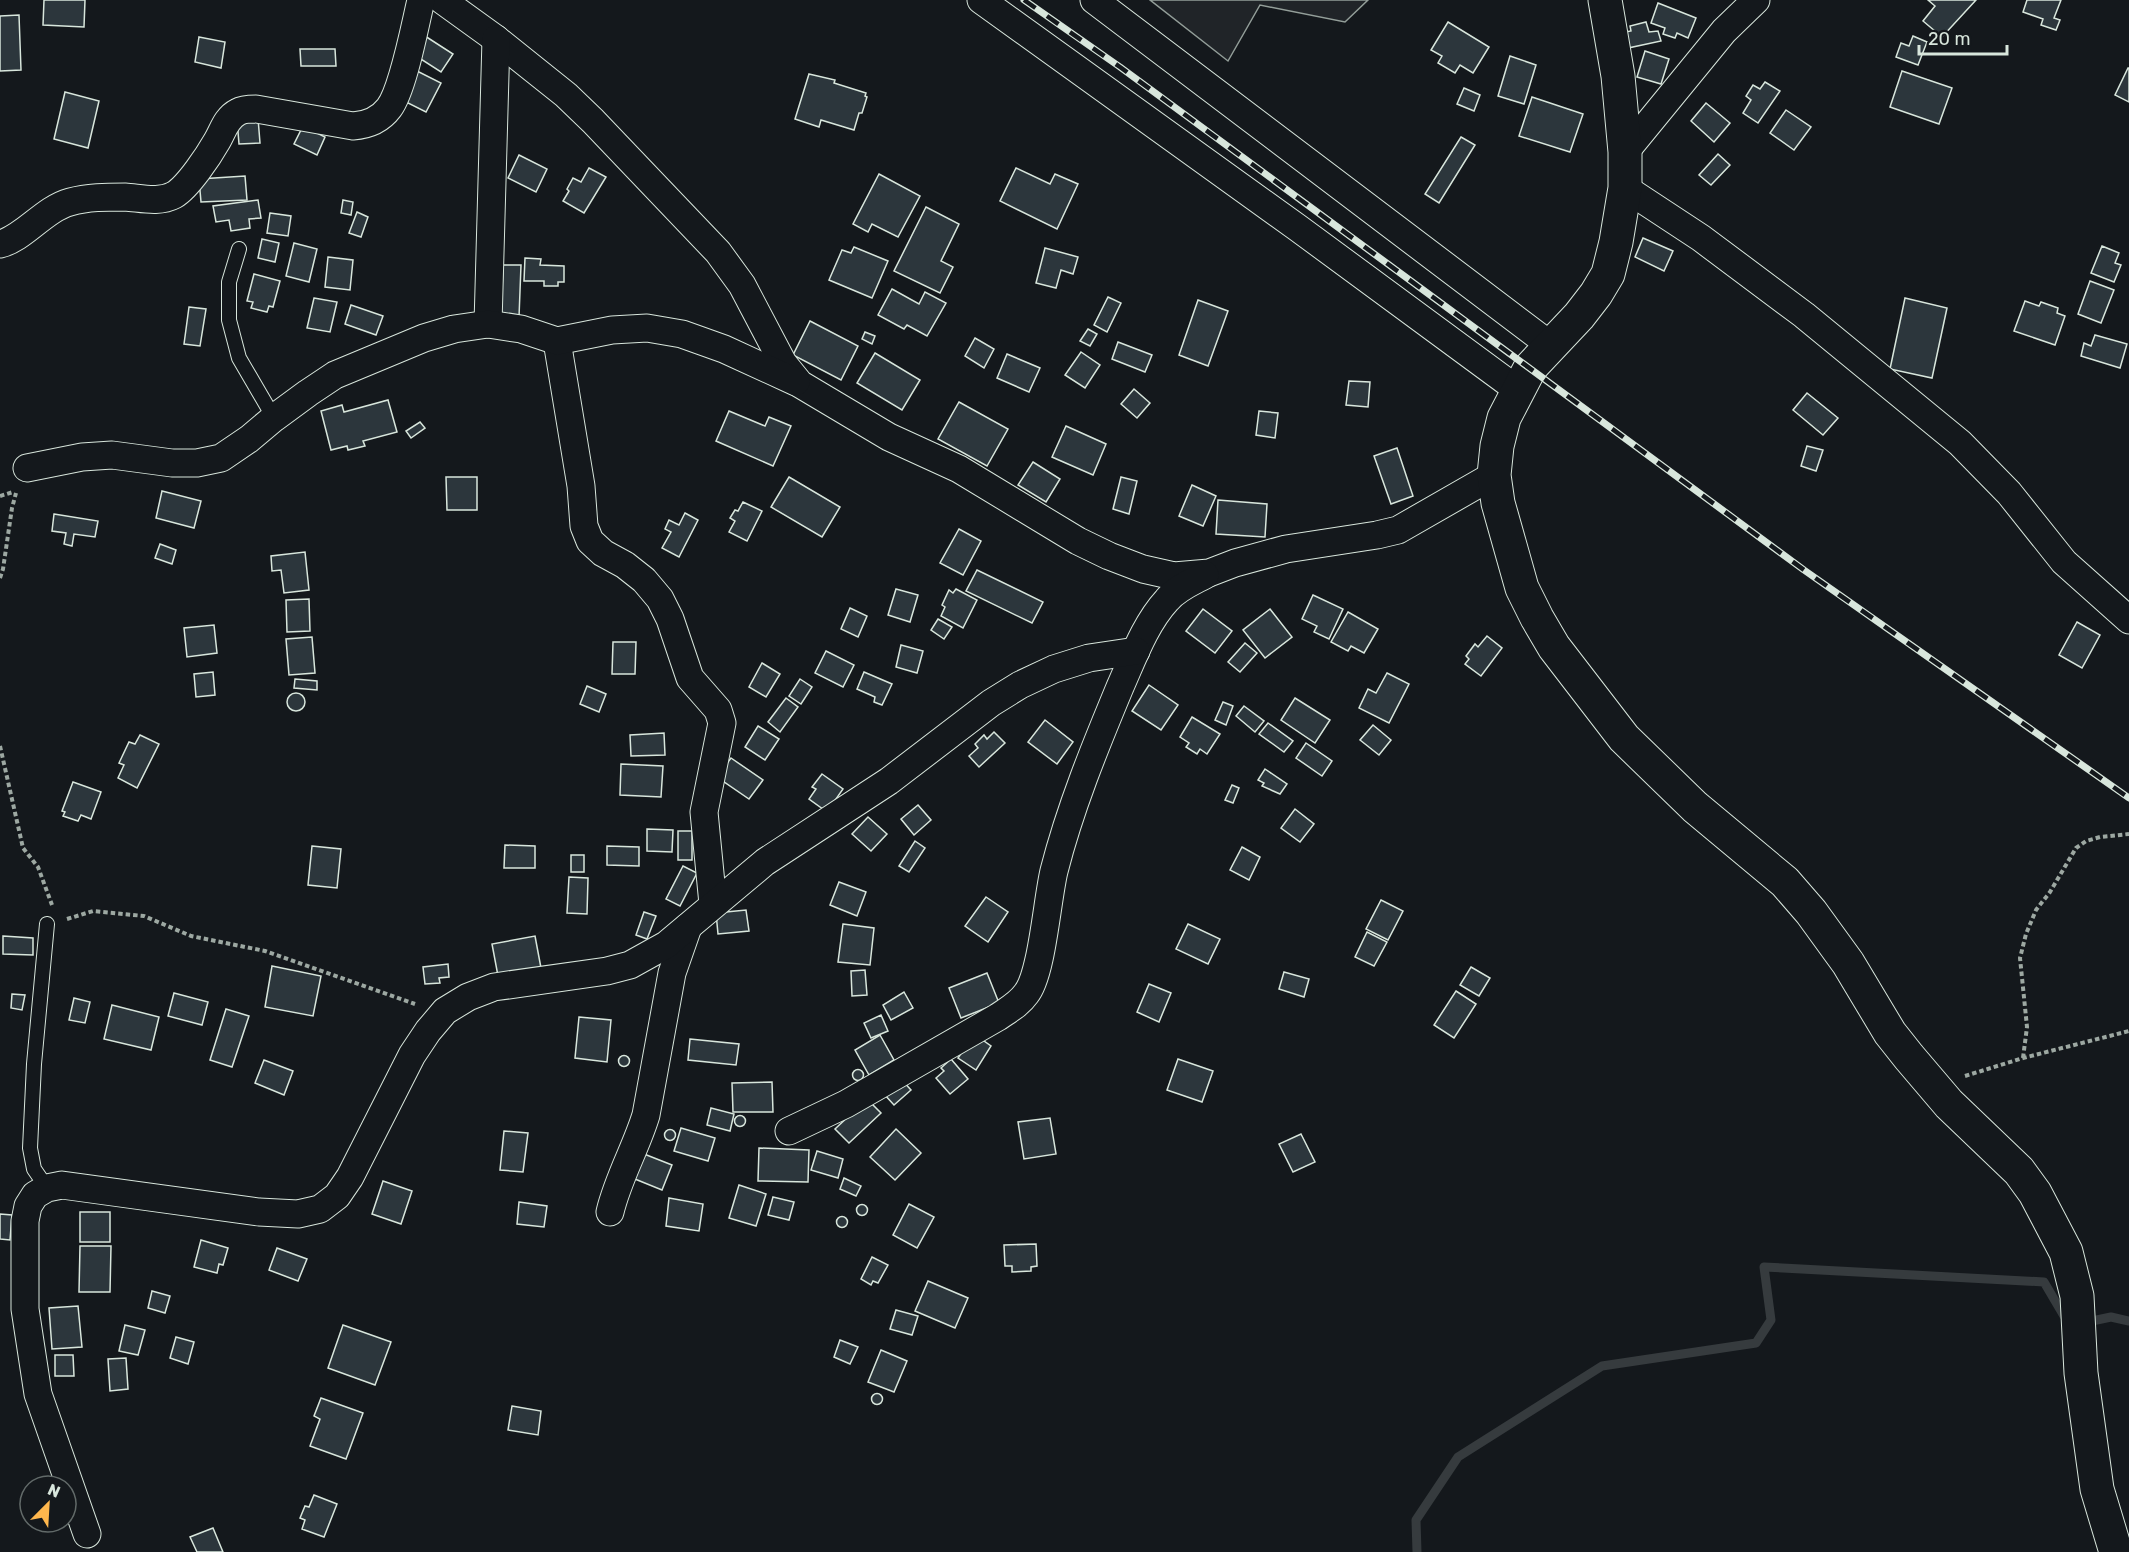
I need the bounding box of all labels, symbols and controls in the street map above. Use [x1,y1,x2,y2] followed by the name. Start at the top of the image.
[1919,18,2008,56] scale bar
[1928,28,1970,50] text: 20 m
[18,1474,78,1534] north arrow
[45,1480,63,1502] text: N

